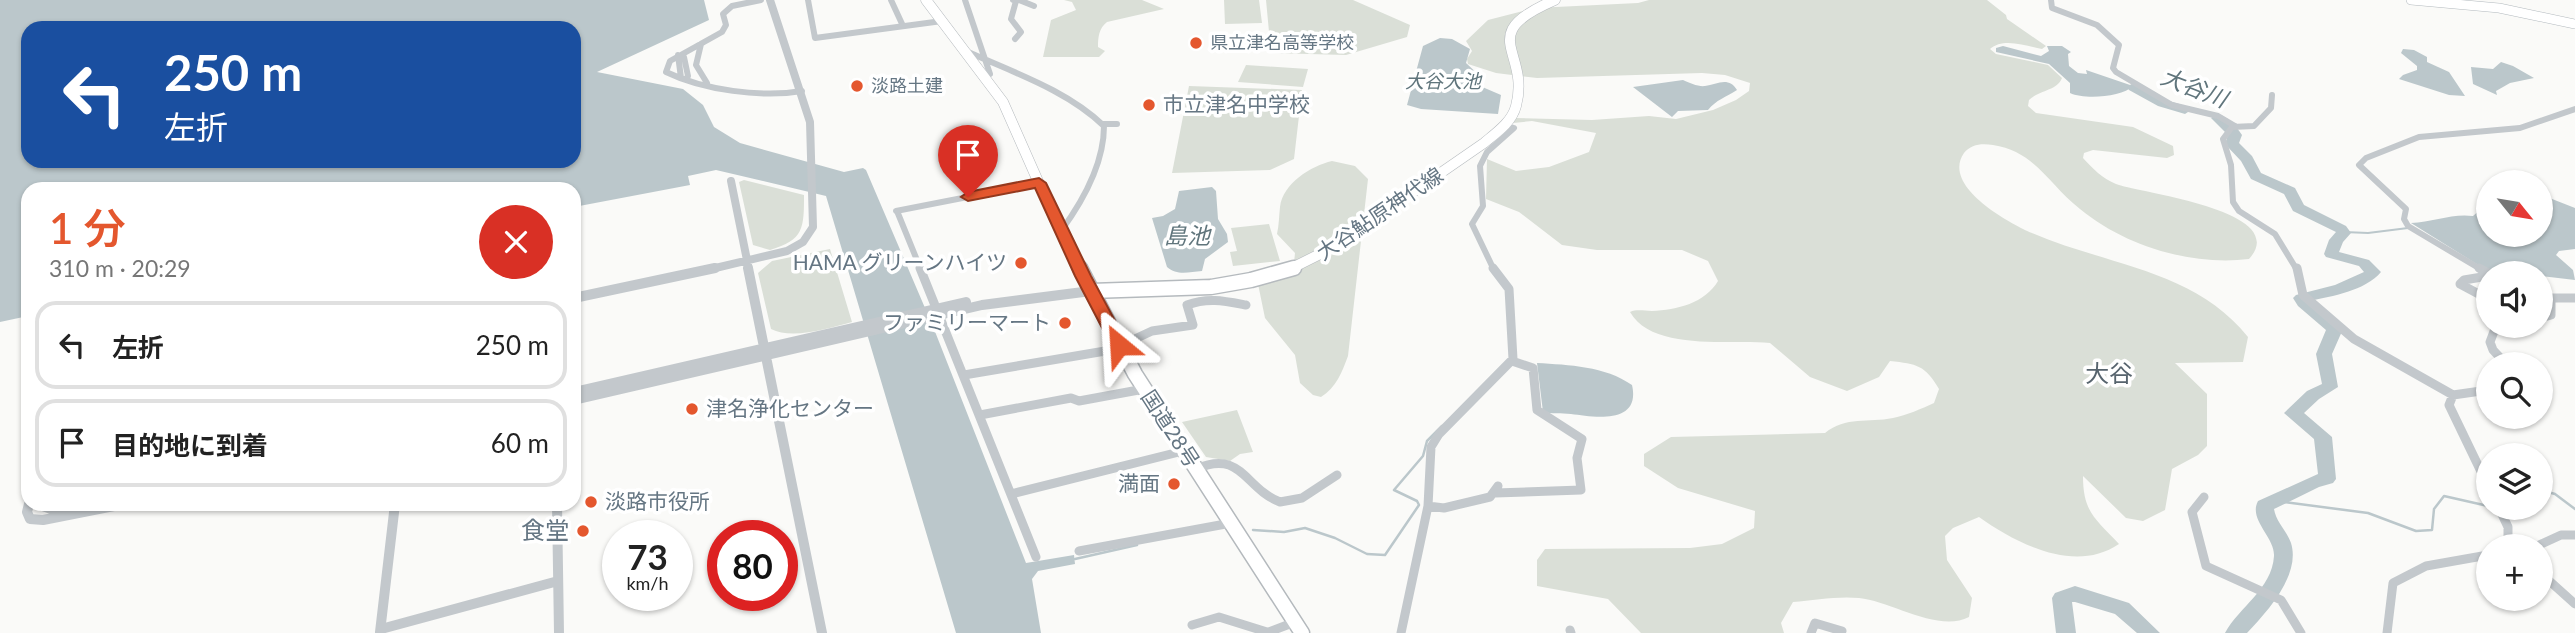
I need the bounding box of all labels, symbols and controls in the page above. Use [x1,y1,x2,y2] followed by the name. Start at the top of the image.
[1210,31,1354,53] place label: 県立津名高等学校
[1188,35,1204,51] marker: 県立津名高等学校
[164,43,302,101] text: 250 m
[49,49,140,140] icon: left
[2157,62,2234,114] water label: 大谷川
[1405,69,1483,92] water label: 大谷大池
[871,74,943,96] place label: 淡路土建
[849,78,865,94] marker: 淡路土建
[1163,91,1310,116] place label: 市立津名中学校
[1141,97,1157,113] marker: 市立津名中学校
[164,107,228,146] text: 左折
[938,125,998,197] pin
[949,136,987,174] icon: arrive
[1311,161,1447,264] street label: 大谷鮎原神代線
[2476,170,2553,247] north arrow
[2476,170,2553,611] map controls
[49,203,126,253] text: 1 分
[479,205,553,279] button: close
[1164,221,1212,249] water label: 島池
[793,249,1007,274] place label: HAMA グリーンハイツ
[49,254,191,282] text: 310 m · 20:29
[1013,255,1029,271] marker: HAMA グリーンハイツ
[2476,261,2553,338] button: sound
[1082,308,1156,382] position arrow
[883,309,1051,334] place label: ファミリーマート
[1057,315,1073,331] marker: ファミリーマート
[53,326,91,364] icon: left
[476,329,549,361] text: 250 m
[112,331,164,363] text: 左折
[2476,352,2553,429] button: search
[2085,358,2133,387] district label: 大谷
[1137,385,1206,472] street label: 国道28号
[706,395,874,420] place label: 津名浄化センター
[684,401,700,417] marker: 津名浄化センター
[53,424,91,462] icon: arrive
[491,427,549,459] text: 60 m
[112,429,268,461] text: 目的地に到着
[2476,443,2553,520] button: layers
[1118,470,1160,495] place label: 満面
[1166,476,1182,492] marker: 満面
[605,488,710,513] place label: 淡路市役所
[583,494,599,510] marker: 淡路市役所
[521,515,569,544] place label: 食堂
[707,520,798,611] speed limit sign: 80
[575,523,591,539] marker: 食堂
[2476,534,2553,611] button: +
[627,535,668,577] text: 73
[626,572,669,594] text: km/h

